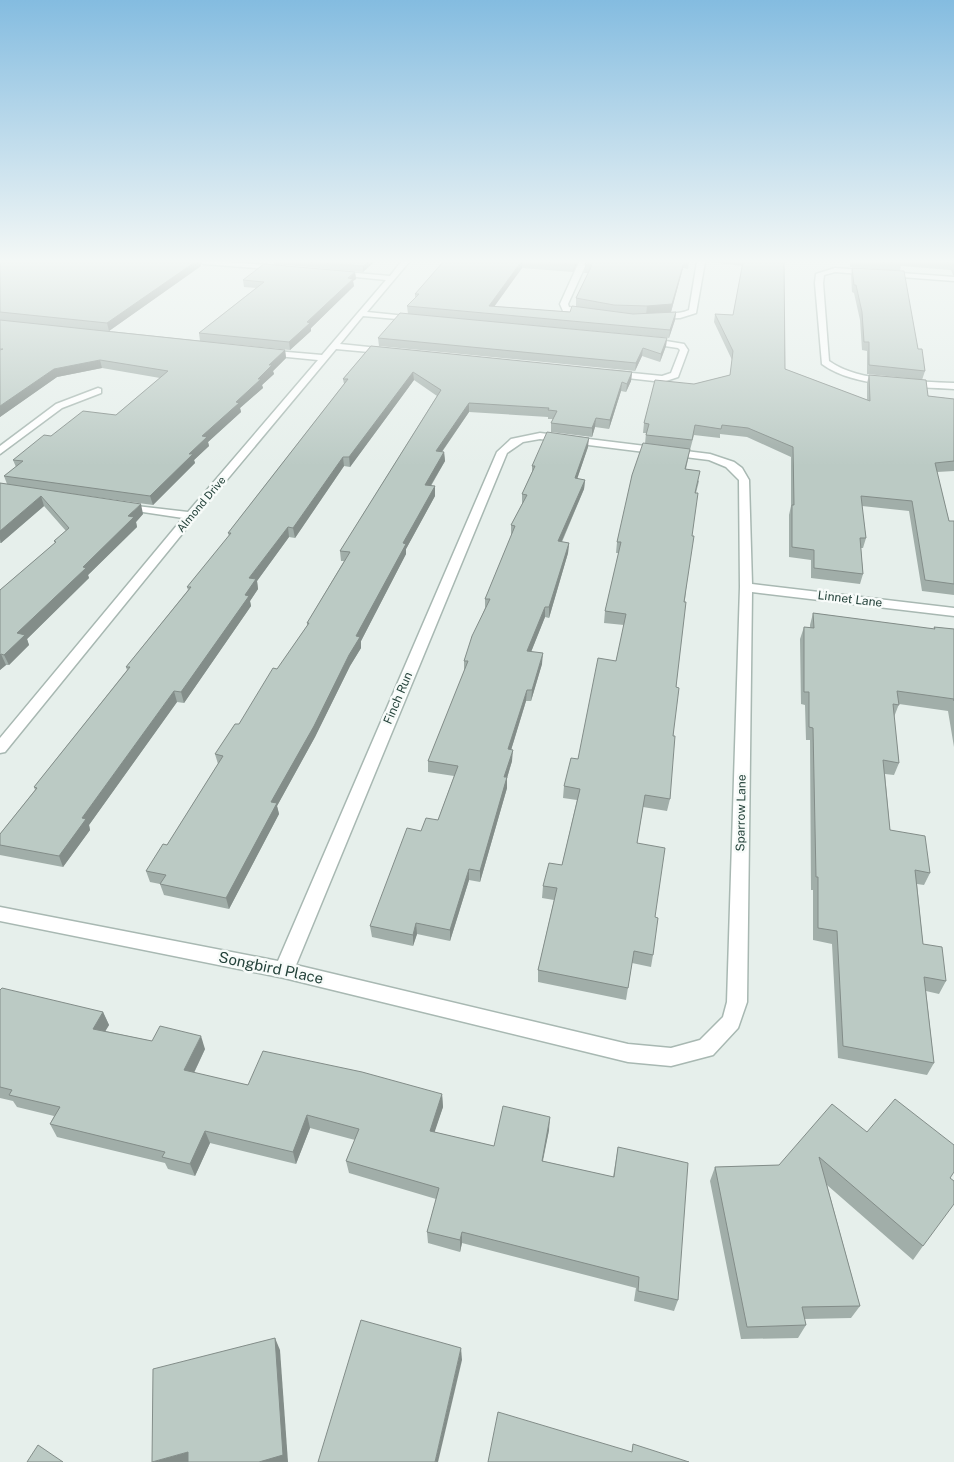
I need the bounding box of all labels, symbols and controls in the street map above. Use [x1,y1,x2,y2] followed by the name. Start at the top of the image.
[174,474,228,534] street label: Almond Drive
[817,588,883,610] street label: Linnet Lane
[381,670,415,726] street label: Finch Run
[733,774,749,852] street label: Sparrow Lane
[217,948,325,987] street label: Songbird Place

